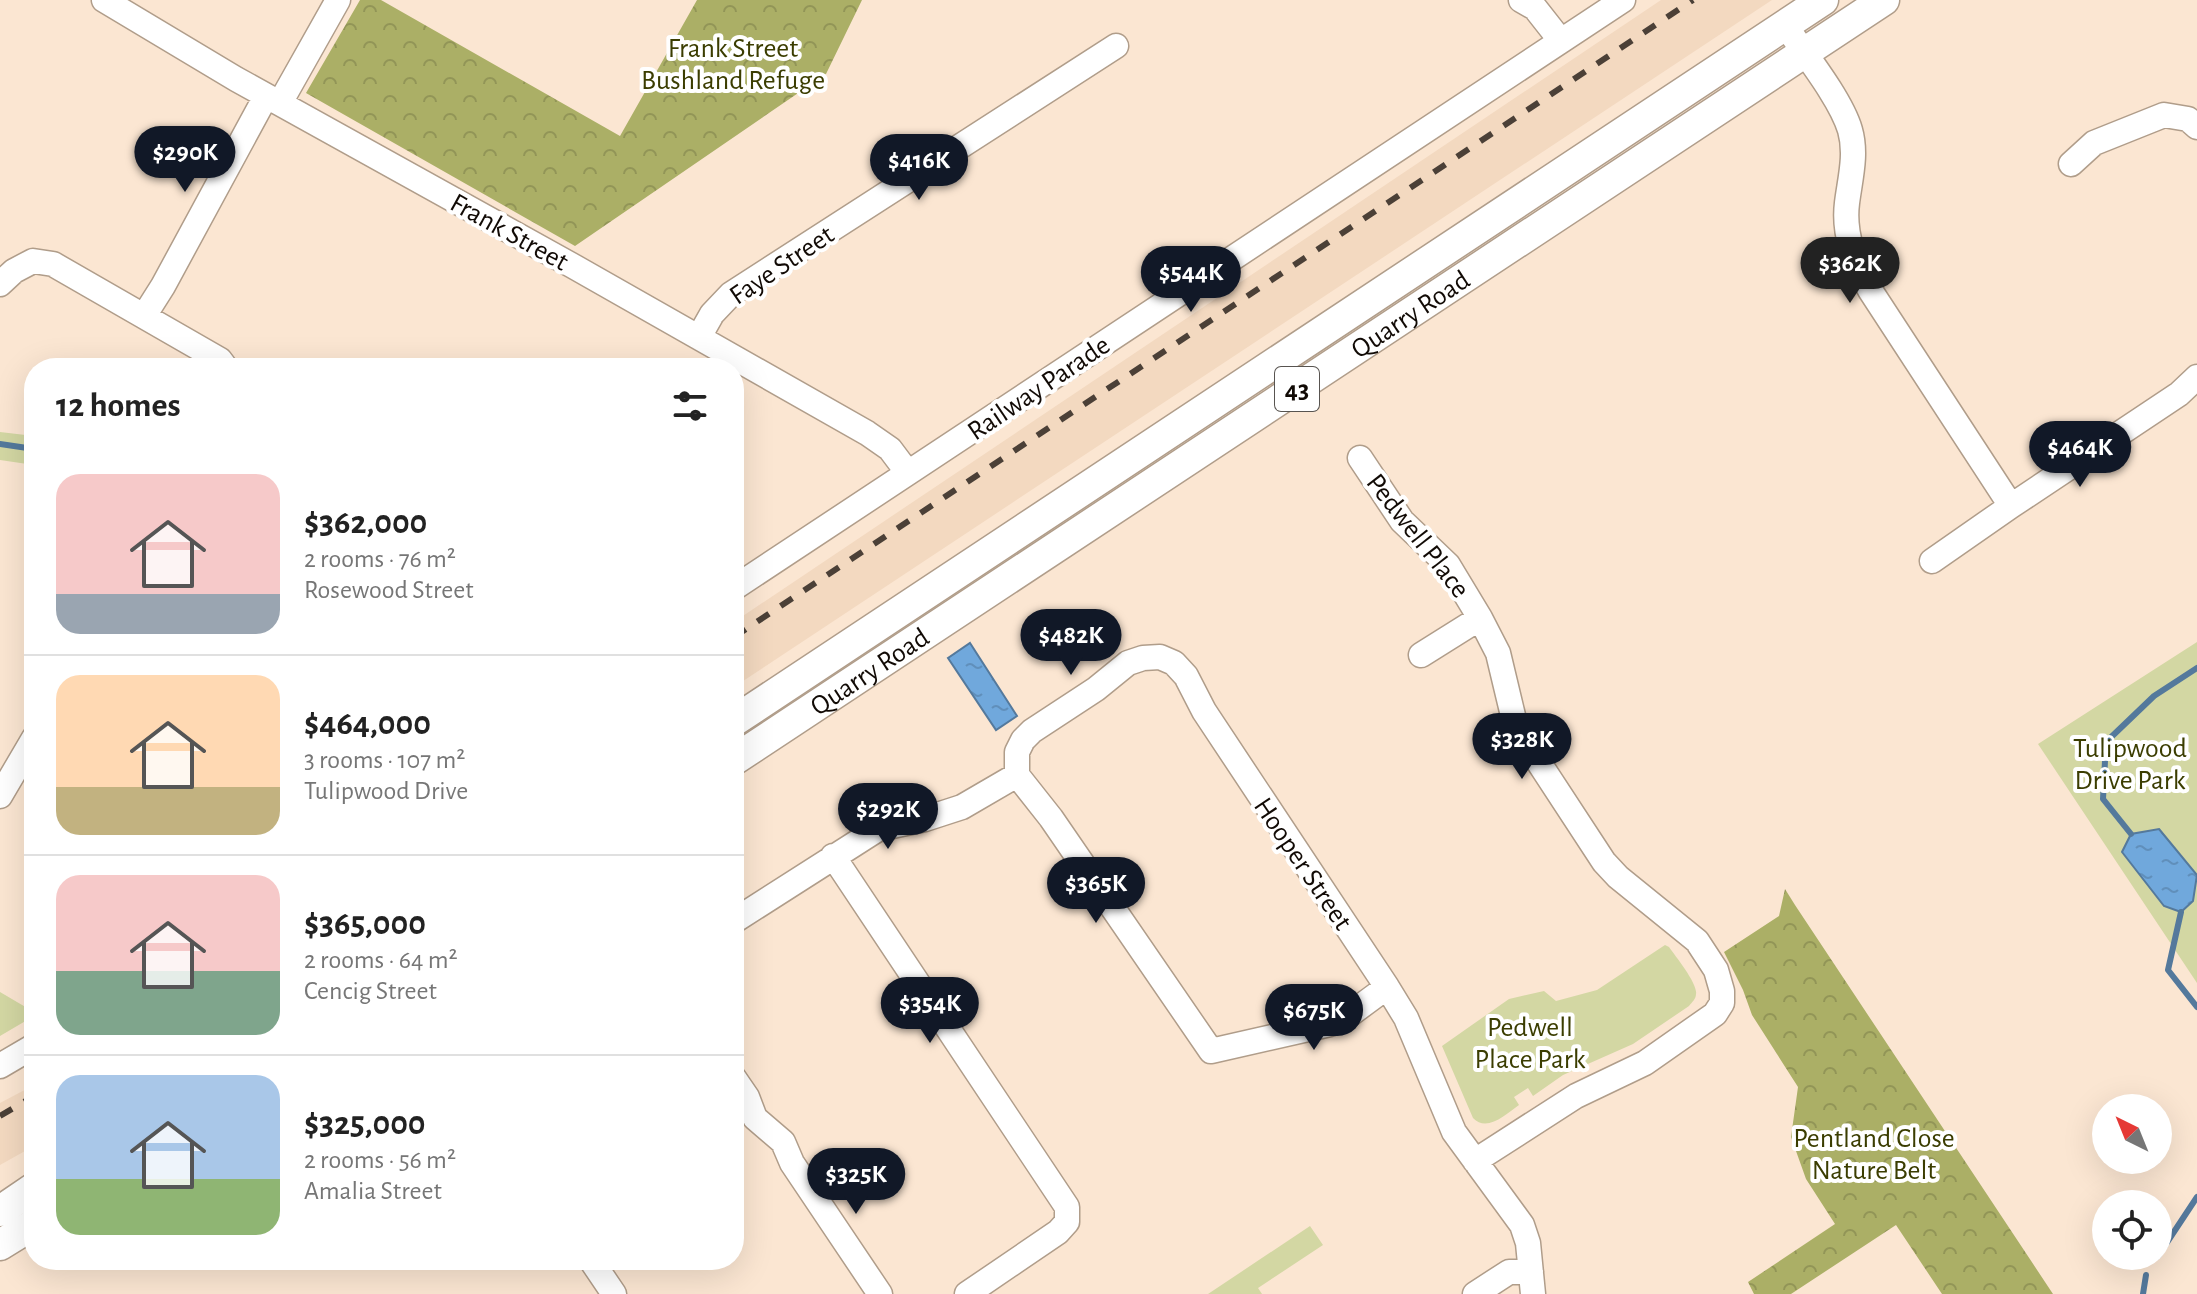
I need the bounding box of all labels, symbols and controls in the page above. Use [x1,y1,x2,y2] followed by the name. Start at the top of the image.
[641,35,825,95] park label: Frank Street Bushland Refuge
[129,126,241,194] pin: $290K
[863,134,975,202] pin: $416K
[152,139,218,165] text: $290K
[888,147,950,173] text: $416K
[445,189,573,277] street label: Frank Street
[725,221,839,311] street label: Faye Street
[1794,237,1906,305] pin: $362K
[1135,246,1247,314] pin: $544K
[1819,250,1881,276] text: $362K
[1159,259,1223,285] text: $544K
[1347,266,1475,364] street label: Quarry Road
[963,331,1115,446] street label: Railway Parade
[1275,367,1319,411] road number: 43
[668,384,712,428] icon: filters
[56,389,181,423] text: 12 homes
[2024,421,2136,489] pin: $464K
[2047,434,2113,460] text: $464K
[1361,469,1474,603] street label: Pedwell Place
[120,506,216,602] icon: home
[304,506,427,540] text: $362,000
[304,546,456,572] text: 2 rooms · 76 m²
[304,577,474,603] text: Rosewood Street
[1015,609,1127,677] pin: $482K
[1038,622,1104,648] text: $482K
[806,623,935,721] street label: Quarry Road
[120,707,216,803] icon: home
[304,707,431,741] text: $464,000
[1466,713,1578,781] pin: $328K
[1490,726,1554,752] text: $328K
[2073,735,2187,795] park label: Tulipwood Drive Park
[304,747,465,773] text: 3 rooms · 107 m²
[304,778,468,804] text: Tulipwood Drive
[832,783,944,851] pin: $292K
[1248,793,1357,935] street label: Hooper Street
[856,796,920,822] text: $292K
[1040,857,1152,925] pin: $365K
[1065,870,1127,896] text: $365K
[120,907,216,1003] icon: home
[304,907,426,941] text: $365,000
[304,947,458,973] text: 2 rooms · 64 m²
[874,977,986,1045] pin: $354K
[304,978,437,1004] text: Cencig Street
[1258,984,1370,1052] pin: $675K
[899,990,961,1016] text: $354K
[1283,997,1345,1023] text: $675K
[1474,1014,1586,1074] park label: Pedwell Place Park
[2092,1094,2172,1174] north arrow
[2092,1094,2172,1270] map controls
[120,1107,216,1203] icon: home
[304,1107,426,1141] text: $325,000
[1793,1125,1955,1185] park label: Pentland Close Nature Belt
[304,1147,456,1173] text: 2 rooms · 56 m²
[800,1148,912,1216] pin: $325K
[825,1161,887,1187] text: $325K
[304,1178,442,1204] text: Amalia Street
[2092,1190,2172,1270] button: locate

